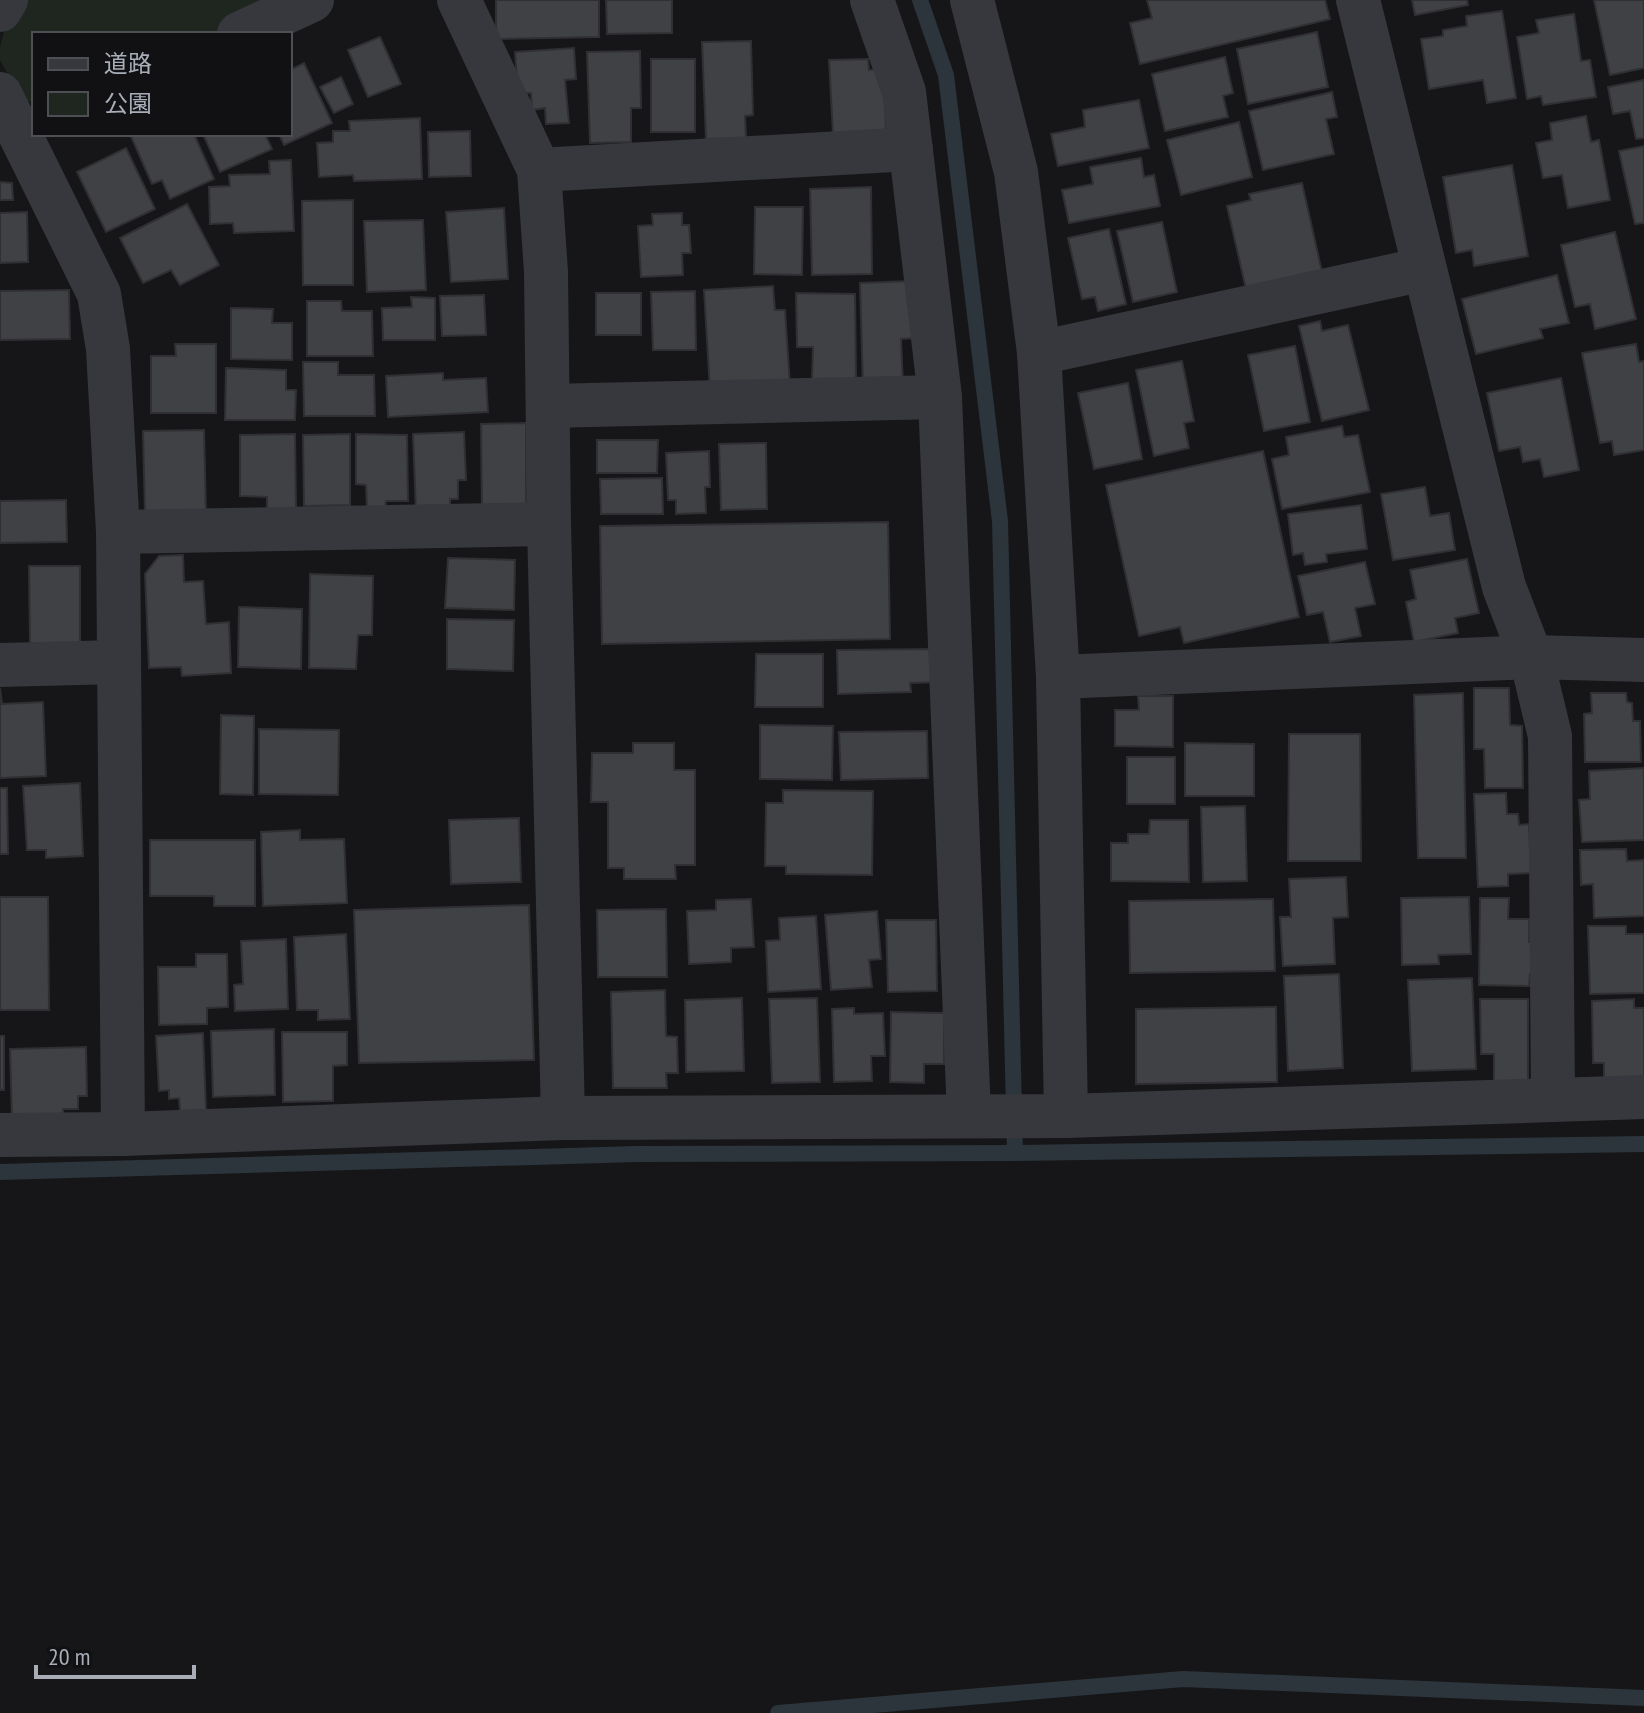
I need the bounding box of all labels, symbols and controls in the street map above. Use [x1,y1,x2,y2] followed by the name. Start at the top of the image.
[32,32,292,136] legend
[104,48,152,79] text: 道路
[104,88,152,119] text: 公園
[36,1629,194,1679] scale bar
[48,1641,90,1672] text: 20 m

